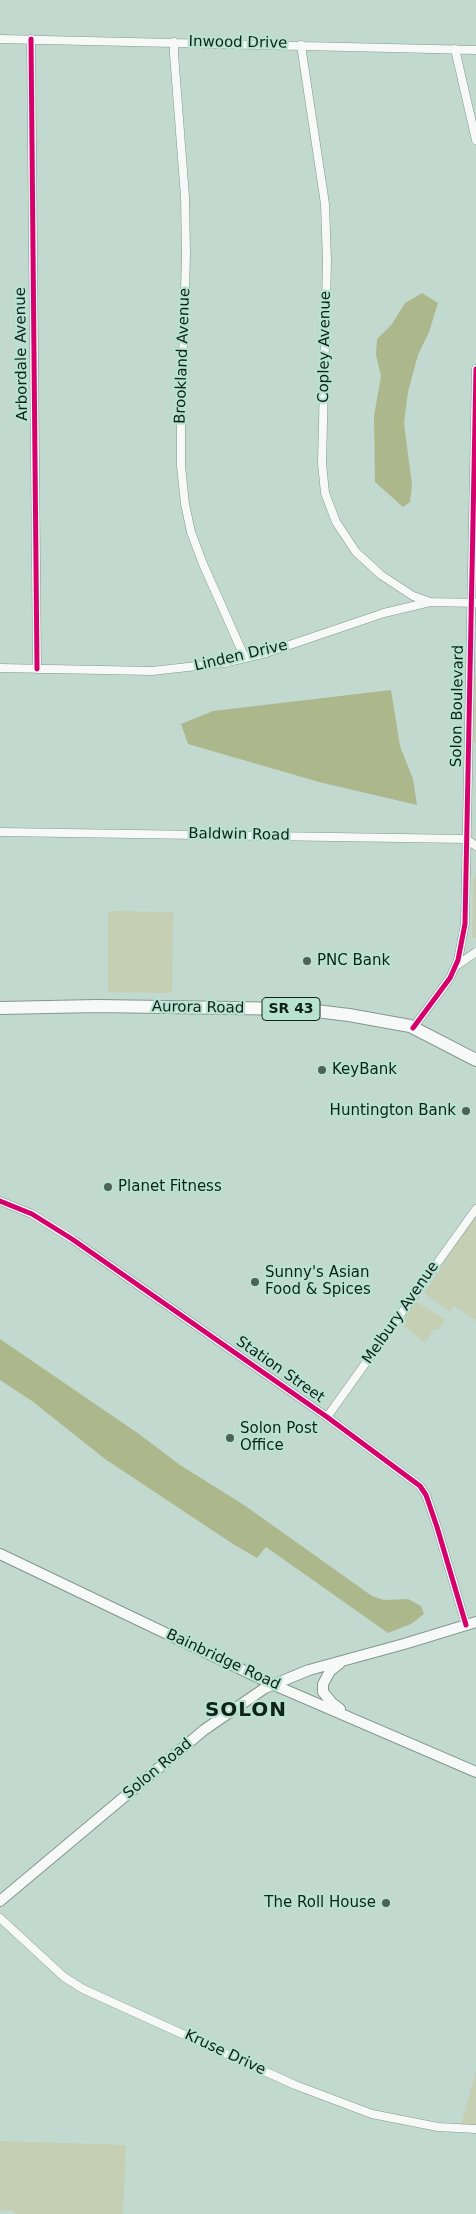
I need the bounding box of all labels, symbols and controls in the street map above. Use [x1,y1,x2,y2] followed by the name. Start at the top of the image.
[188,33,288,53] street label: Inwood Drive
[12,287,32,421] street label: Arbordale Avenue
[172,288,194,424] street label: Brookland Avenue
[315,291,335,403] street label: Copley Avenue
[193,637,289,675] street label: Linden Drive
[448,645,468,767] street label: Solon Boulevard
[188,825,290,845] street label: Baldwin Road
[317,952,390,970] place label: PNC Bank
[301,955,313,967] marker: PNC Bank
[152,998,244,1018] street label: Aurora Road
[262,998,320,1021] road number: SR 43
[332,1061,397,1079] place label: KeyBank
[316,1064,328,1076] marker: KeyBank
[330,1102,456,1120] place label: Huntington Bank
[460,1105,472,1117] marker: Huntington Bank
[118,1178,222,1196] place label: Planet Fitness
[102,1181,114,1193] marker: Planet Fitness
[359,1258,443,1368] street label: Melbury Avenue
[265,1264,371,1299] place label: Sunny's Asian Food & Spices
[249,1276,261,1288] marker: Sunny's Asian Food & Spices
[232,1333,328,1407] street label: Station Street
[240,1420,318,1455] place label: Solon Post Office
[224,1432,236,1444] marker: Solon Post Office
[163,1626,283,1694] street label: Bainbridge Road
[204,1699,288,1723] district label: SOLON
[120,1735,196,1803] street label: Solon Road
[264,1894,376,1912] place label: The Roll House
[380,1897,392,1909] marker: The Roll House
[182,2026,268,2080] street label: Kruse Drive

